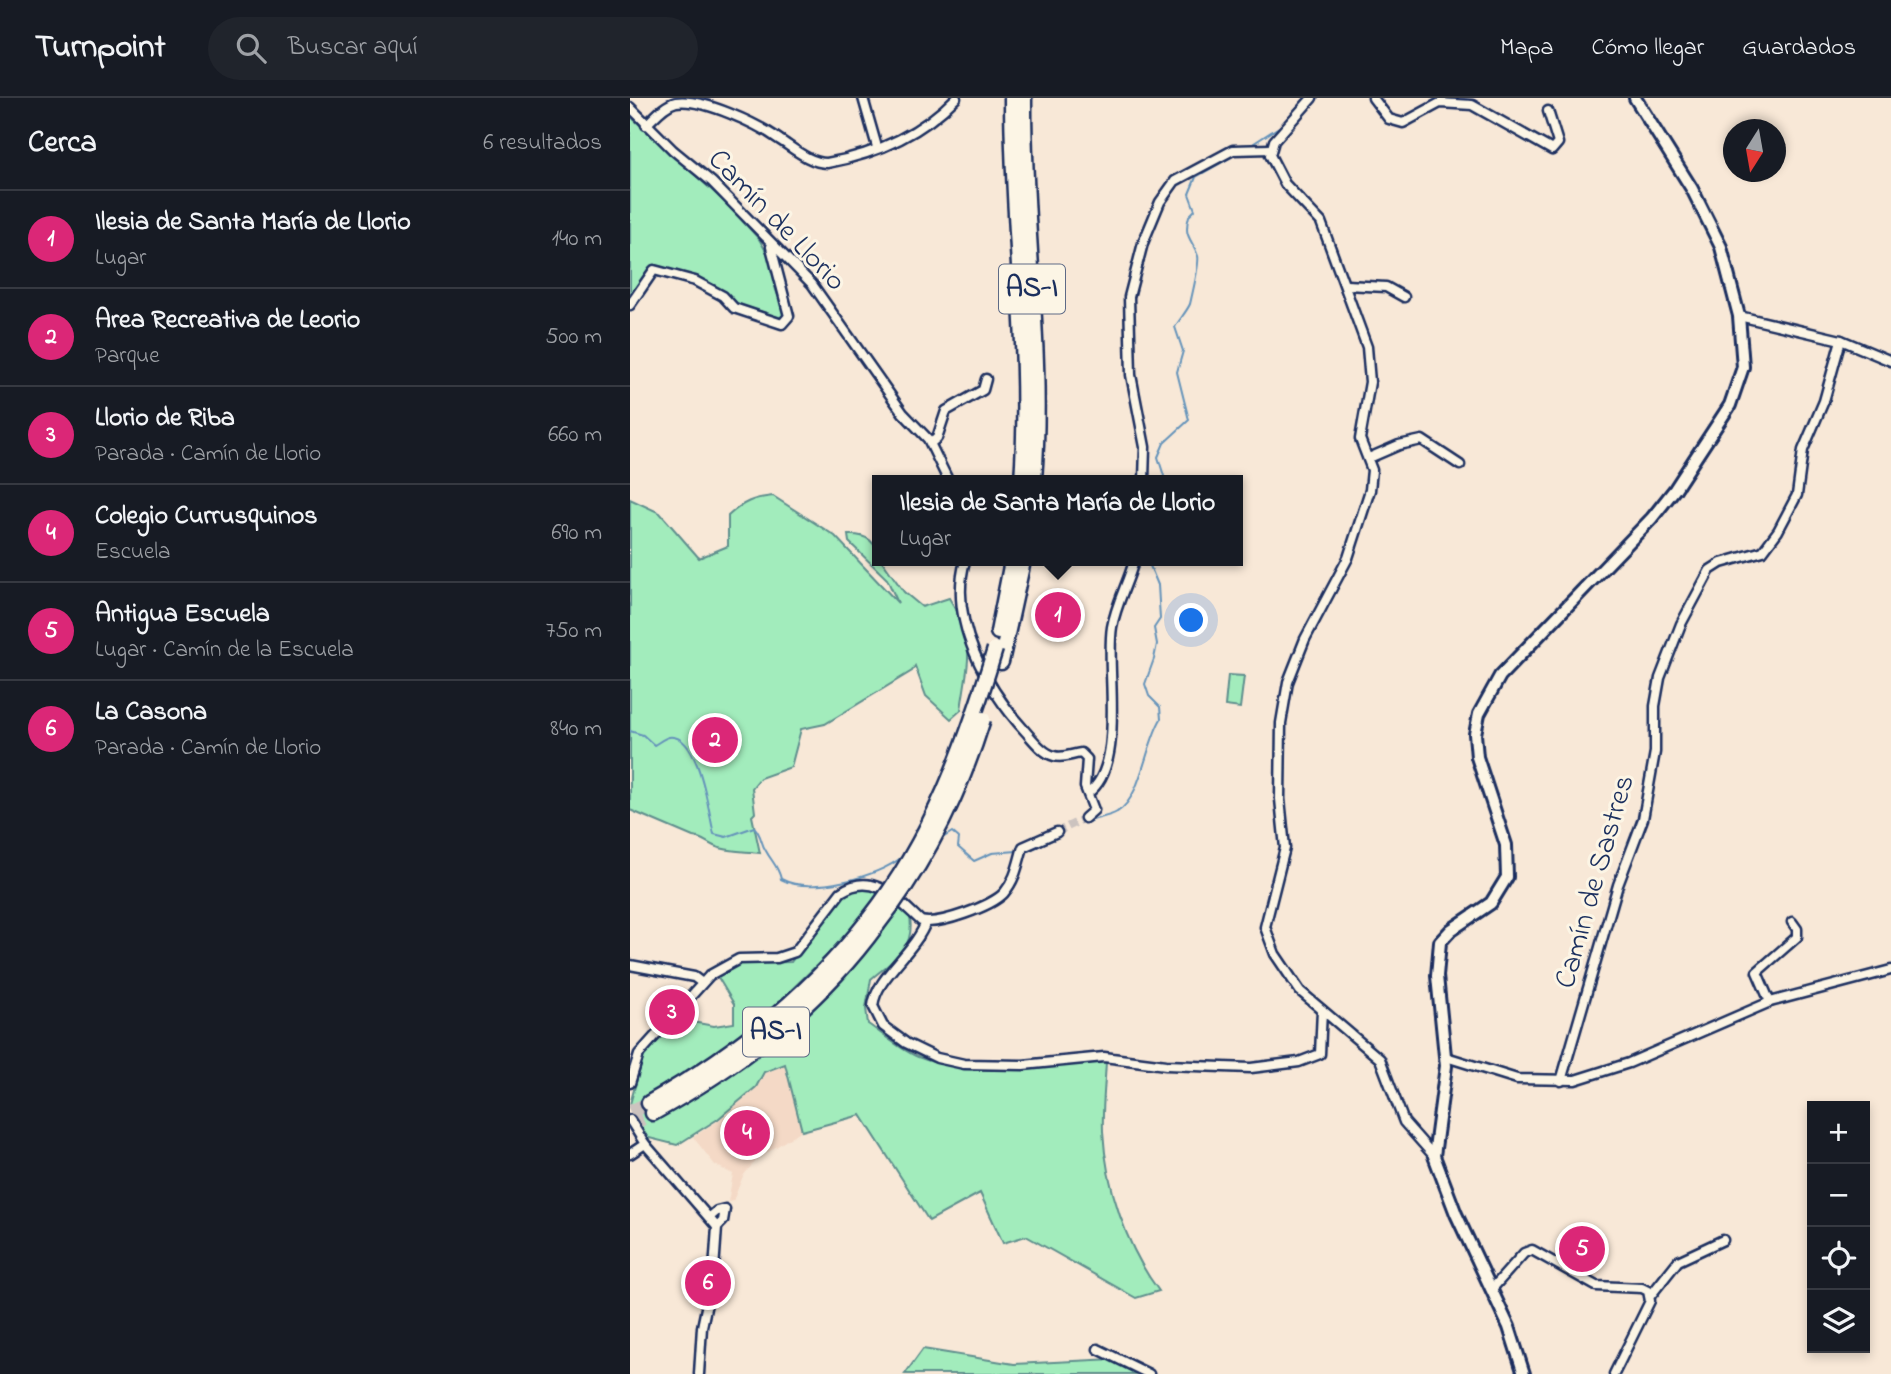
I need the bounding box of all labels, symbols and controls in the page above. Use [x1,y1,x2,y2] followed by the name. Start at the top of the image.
[208,17,698,80] search box
[35,24,166,72] text: Turnpoint
[232,29,270,67] icon: search
[288,29,418,67] text: Buscar aquí
[1500,31,1553,66] text: Mapa
[1591,31,1704,66] text: Cómo llegar
[1742,31,1856,66] text: Guardados
[1723,119,1786,182] north arrow
[28,122,97,166] text: Cerca
[483,127,602,160] text: 6 resultados
[696,140,856,302] street label: Camín de Llorio
[95,204,411,242] text: Ilesia de Santa María de Llorio
[47,223,55,256] text: 1
[552,223,602,256] text: 140 m
[95,242,147,275] text: Lugar
[999,264,1065,314] road number: AS-I
[95,302,360,340] text: Area Recreativa de Leorio
[45,321,57,354] text: 2
[545,321,602,354] text: 500 m
[95,340,159,373] text: Parque
[95,400,235,438] text: Llorio de Riba
[46,419,56,452] text: 3
[548,419,602,452] text: 660 m
[95,438,321,471] text: Parada · Camín de Llorio
[872,475,1243,566] popup
[900,485,1215,523] text: Ilesia de Santa María de Llorio
[95,498,318,536] text: Colegio Currusquinos
[46,517,56,550] text: 4
[551,517,602,550] text: 690 m
[900,523,951,556] text: Lugar
[95,536,171,569] text: Escuela
[1035,589,1081,641] pin: 1
[95,596,270,634] text: Antigua Escuela
[1174,603,1208,637] your location
[44,615,58,648] text: 5
[546,615,602,648] text: 750 m
[95,634,354,667] text: Lugar · Camín de la Escuela
[95,694,207,732] text: La Casona
[46,713,56,746] text: 6
[550,713,602,746] text: 840 m
[692,714,738,766] pin: 2
[95,732,321,765] text: Parada · Camín de Llorio
[1544,770,1648,994] street label: Camín de Sastres
[649,986,695,1038] pin: 3
[743,1007,809,1056] road number: AS-I
[1807,1101,1870,1353] map controls
[1807,1101,1870,1164] button: +
[724,1107,770,1159] pin: 4
[1807,1164,1870,1227] button: −
[1559,1223,1605,1275] pin: 5
[1807,1227,1870,1290] button: locate
[685,1257,731,1309] pin: 6
[1807,1290,1870,1353] button: layers

